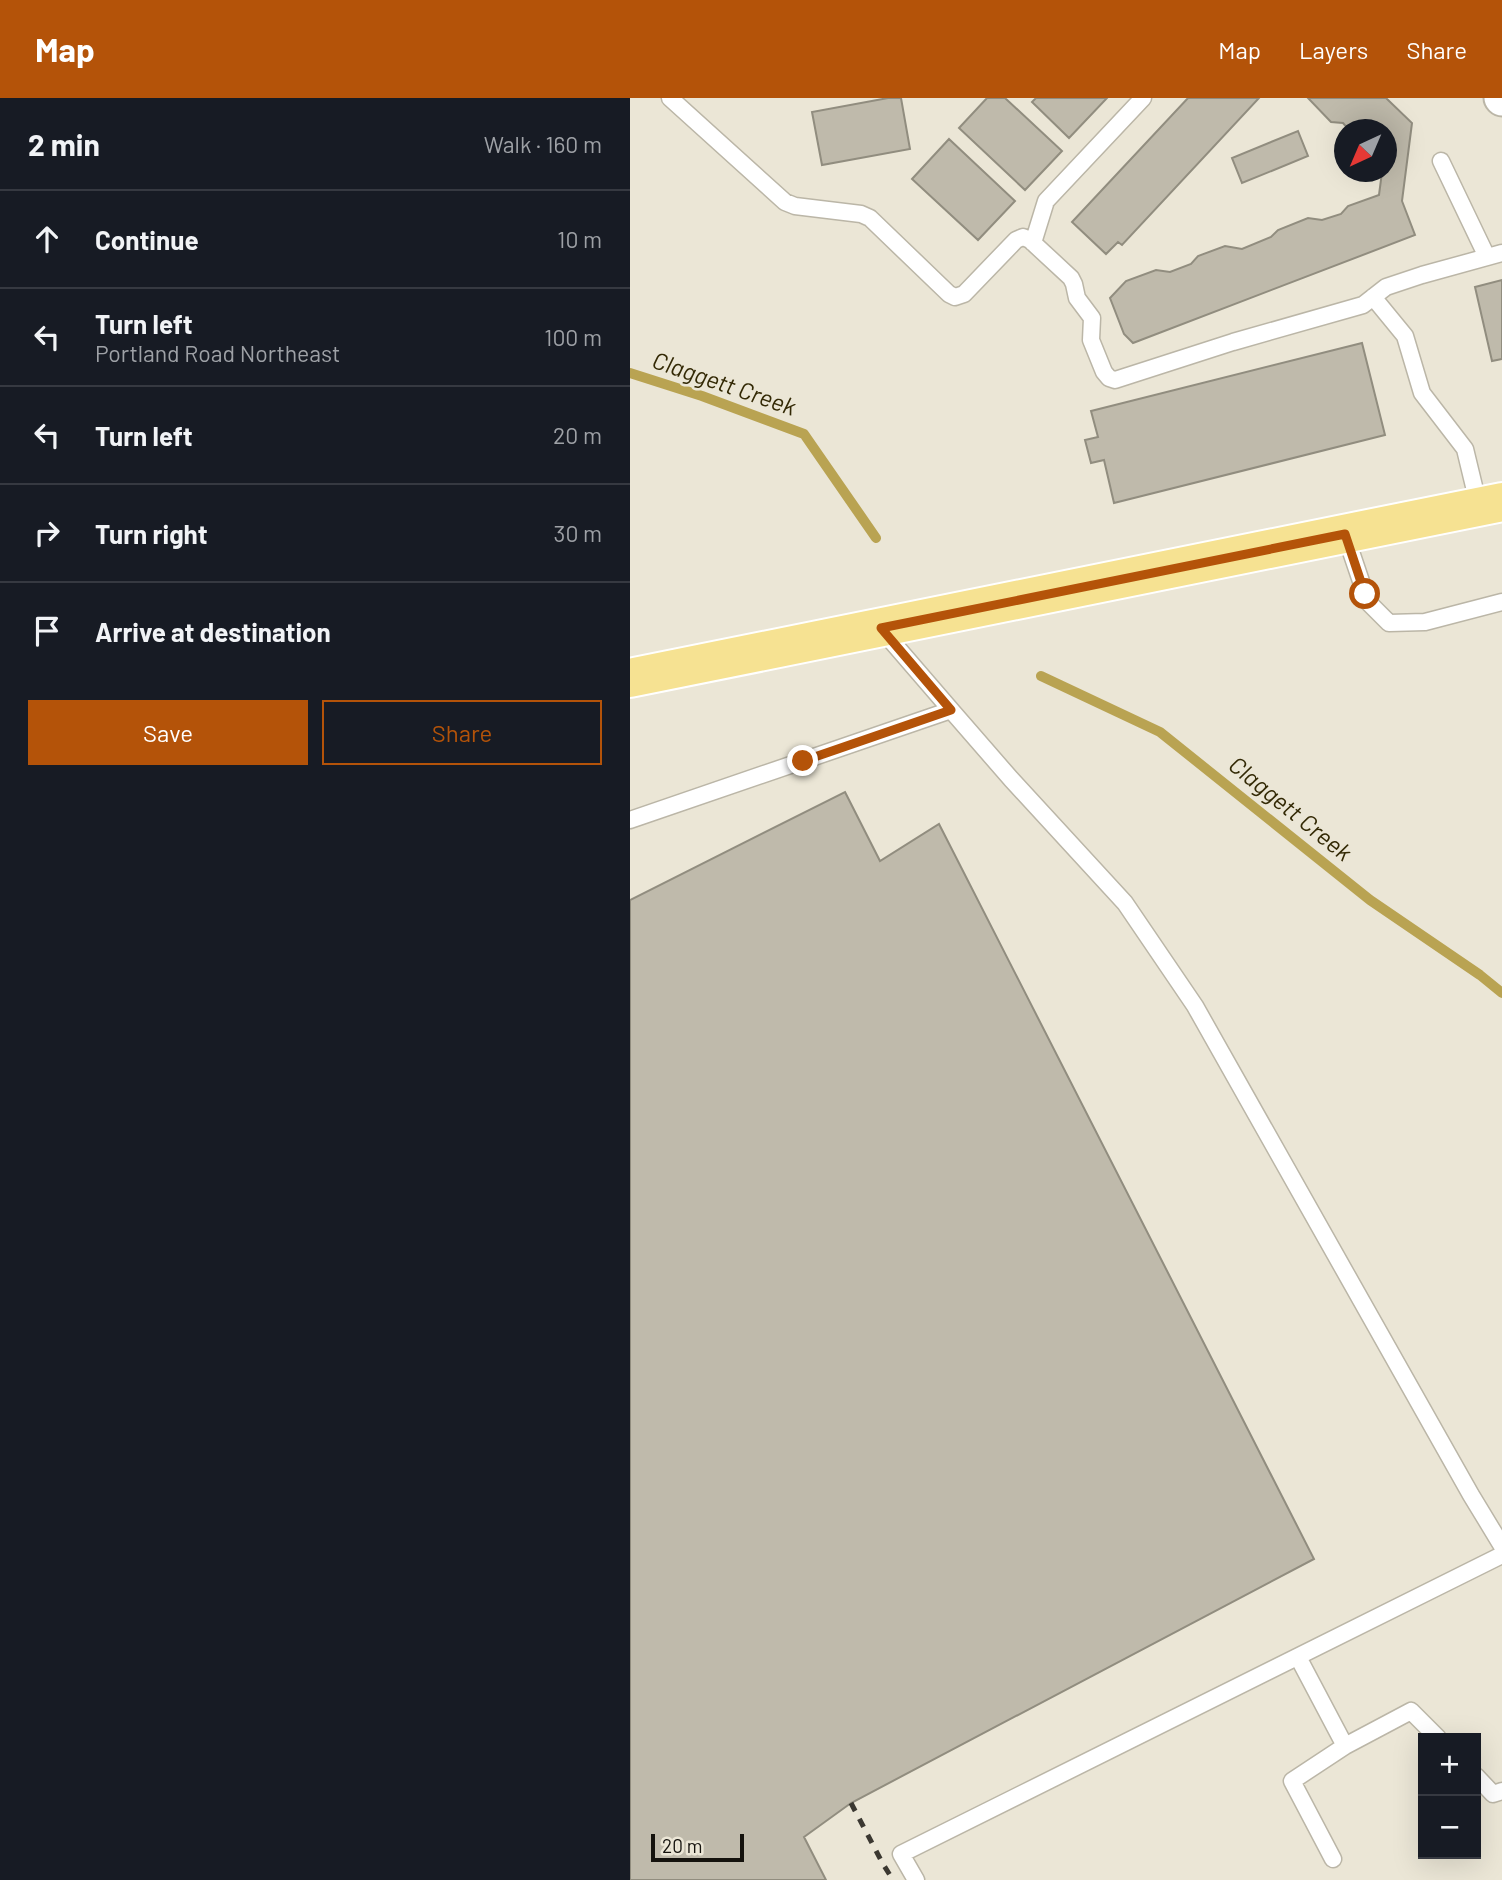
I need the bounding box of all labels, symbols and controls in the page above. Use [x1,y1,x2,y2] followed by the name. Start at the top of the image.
[35,29,95,69] text: Map
[1218,35,1261,64] text: Map
[1299,35,1368,64] text: Layers
[1406,35,1467,64] text: Share
[1334,119,1397,182] north arrow
[28,126,100,162] text: 2 min
[484,130,602,158] text: Walk · 160 m
[28,220,66,258] icon: ahead
[95,224,199,255] text: Continue
[557,225,602,253] text: 10 m
[95,308,193,339] text: Turn left
[28,318,66,356] icon: left
[544,323,602,351] text: 100 m
[95,339,340,367] text: Portland Road Northeast
[649,344,800,421] water label: Claggett Creek
[28,416,66,454] icon: left
[95,420,193,451] text: Turn left
[553,421,602,449] text: 20 m
[28,514,66,552] icon: right
[95,518,208,549] text: Turn right
[554,519,602,547] text: 30 m
[1349,578,1380,609] route start
[28,612,66,650] icon: arrive
[95,616,331,647] text: Arrive at destination
[28,700,308,765] button: Save
[322,700,602,765] button: Share
[787,745,818,776] route end
[1224,749,1359,866] water label: Claggett Creek
[1418,1733,1481,1859] map controls
[1418,1733,1481,1796] button: +
[1418,1796,1481,1859] button: −
[651,1831,744,1863] scale bar
[662,1834,702,1857] text: 20 m

